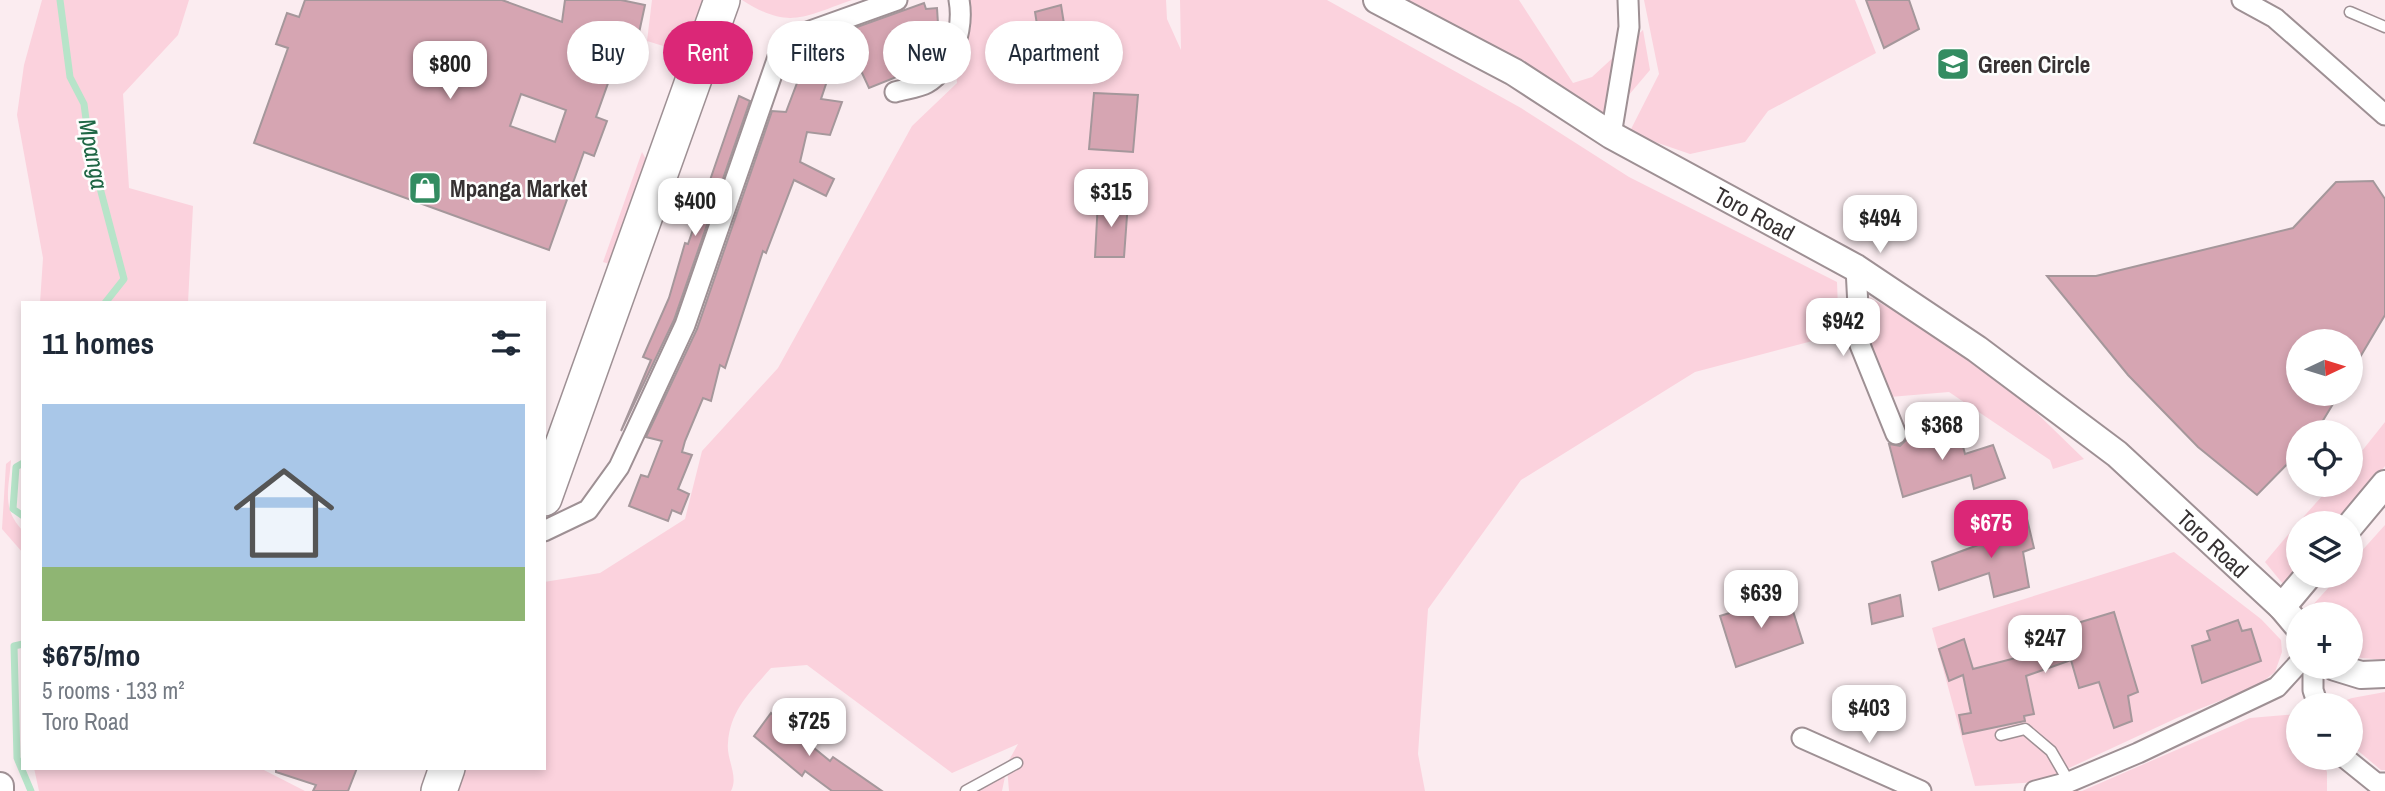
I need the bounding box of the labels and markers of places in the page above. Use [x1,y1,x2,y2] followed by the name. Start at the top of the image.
[409,42,491,101] pin: $800
[1934,45,1972,83] school or university icon: Green Circle
[1978,49,2090,80] place label: Green Circle
[406,169,444,207] shop icon: Mpanga Market
[1070,170,1152,229] pin: $315
[450,173,587,204] place label: Mpanga Market
[654,178,736,238] pin: $400
[1839,196,1921,255] pin: $494
[1802,298,1884,358] pin: $942
[1901,402,1983,462] pin: $368
[1950,500,2032,560] pin: $675
[1720,570,1802,630] pin: $639
[2004,616,2086,675] pin: $247
[1828,686,1910,745] pin: $403
[768,698,850,758] pin: $725

